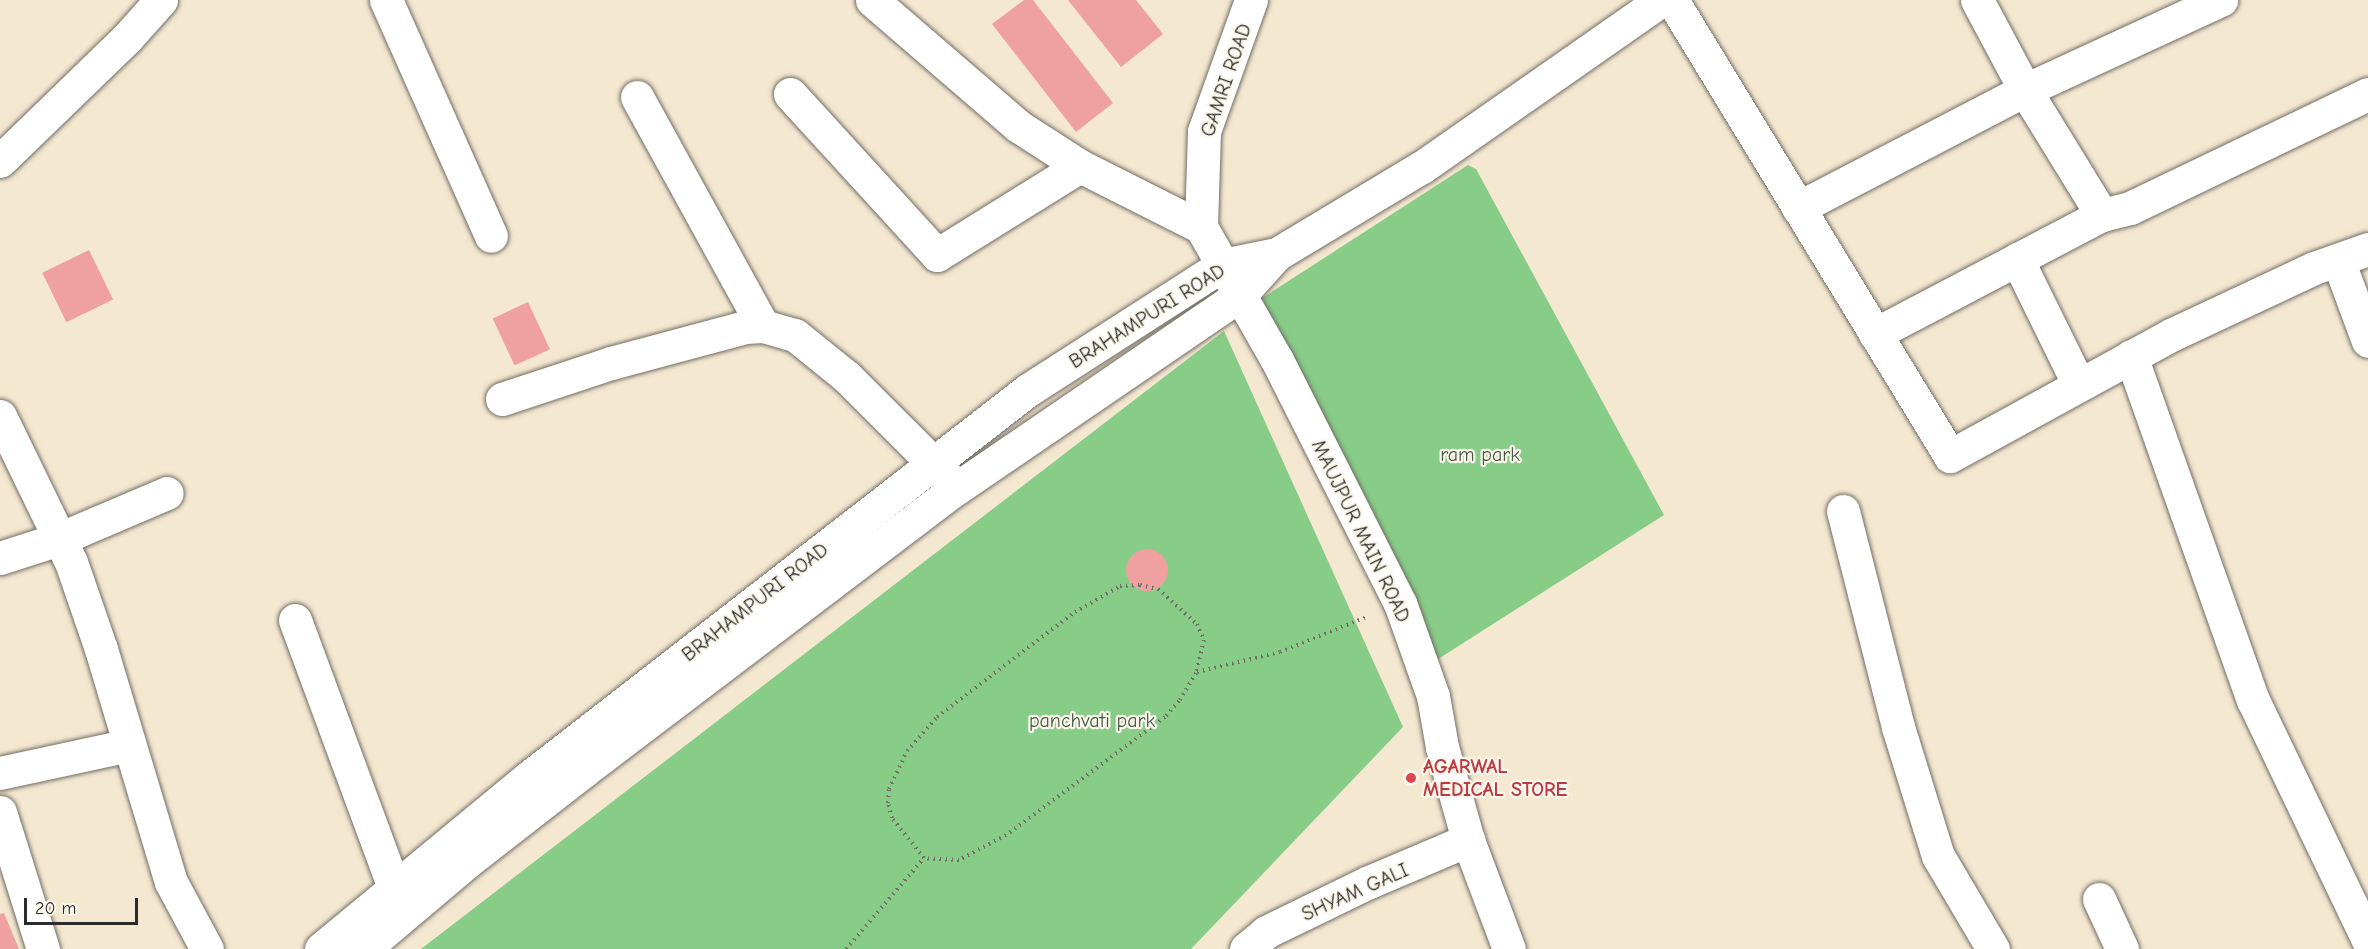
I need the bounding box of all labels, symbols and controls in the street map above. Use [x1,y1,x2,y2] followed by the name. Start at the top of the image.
[1195,20,1257,140] street label: GAMRI ROAD
[1065,258,1229,374] street label: BRAHAMPURI ROAD
[1306,436,1416,626] street label: MAUJPUR MAIN ROAD
[1440,442,1520,466] park label: ram park
[677,537,833,667] street label: BRAHAMPURI ROAD
[1029,708,1155,732] park label: panchvati park
[1423,754,1567,801] place label: AGARWAL MEDICAL STORE
[1404,771,1418,785] marker: AGARWAL MEDICAL STORE
[1298,858,1412,926] street label: SHYAM GALI
[27,886,141,924] scale bar
[35,898,76,919] text: 20 m

